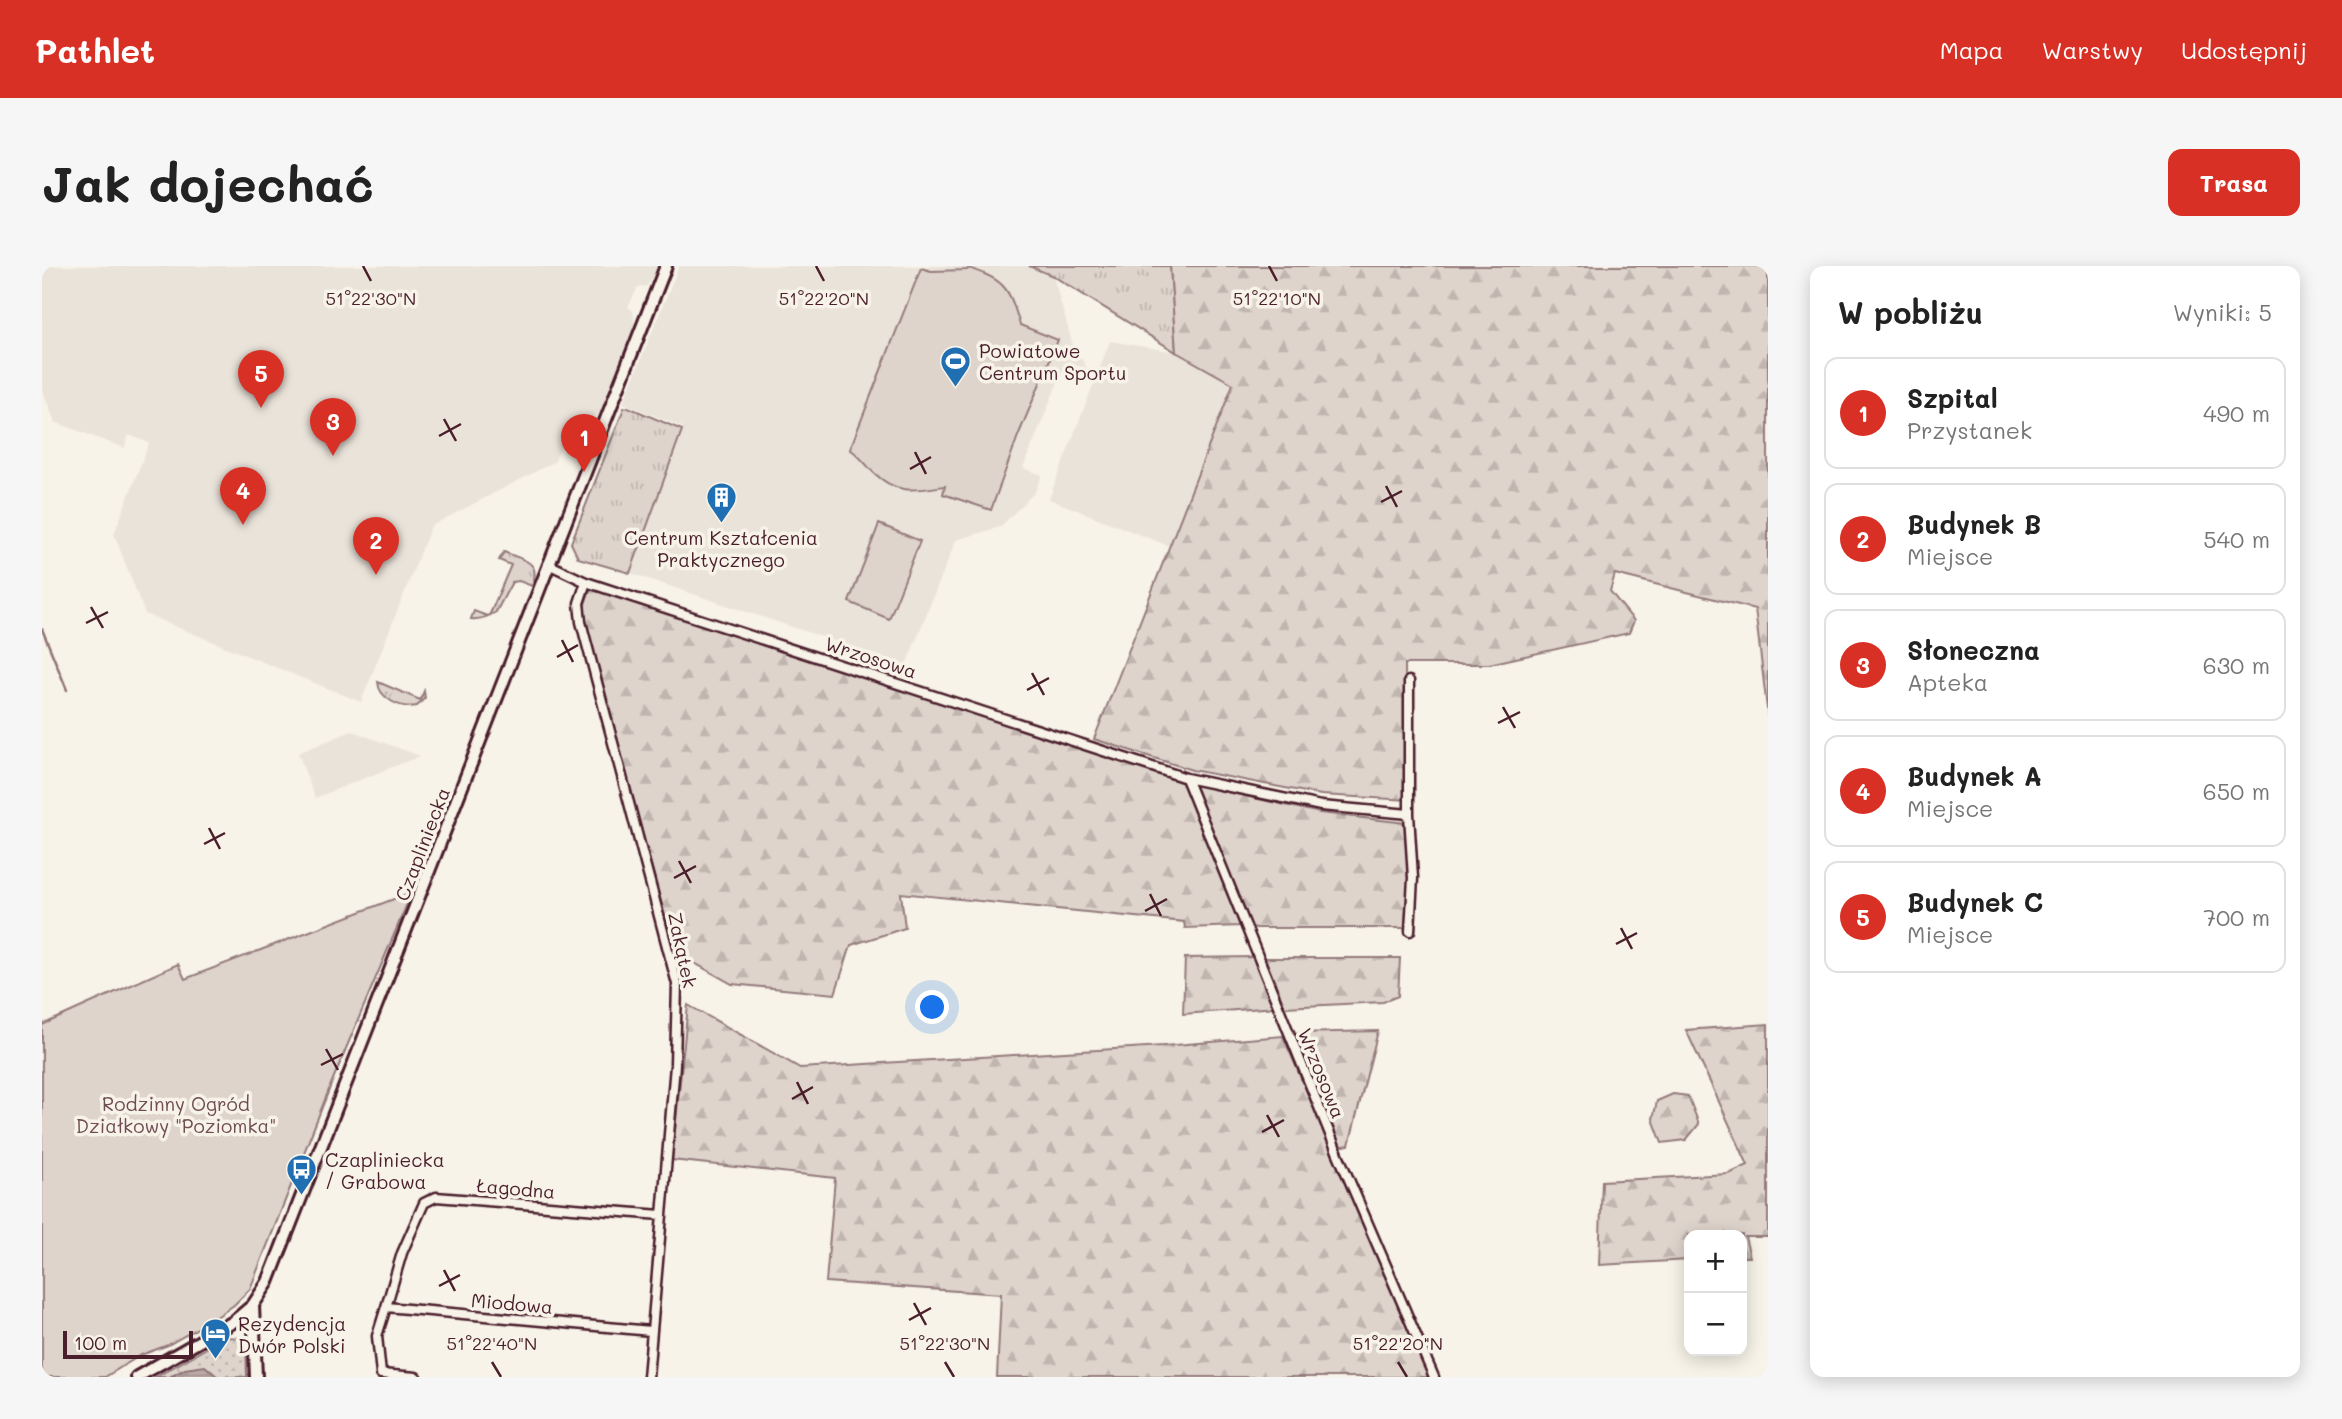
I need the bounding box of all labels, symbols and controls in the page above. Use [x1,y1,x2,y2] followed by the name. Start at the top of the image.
[35,28,155,71] text: Pathlet
[1940,34,2003,65] text: Mapa
[2041,34,2143,65] text: Warstwy
[2181,34,2307,65] text: Udostępnij
[2168,149,2300,216] button: Trasa
[42,151,374,214] text: Jak dojechać
[326,286,416,310] text: 51°22'30"N
[779,286,869,310] text: 51°22'20"N
[1233,286,1321,310] text: 51°22'10"N
[1838,292,1983,332] text: W pobliżu
[2173,297,2272,327] text: Wyniki: 5
[979,338,1126,385] place label: Powiatowe Centrum Sportu
[939,344,973,388] sports icon: Powiatowe Centrum Sportu
[238,350,284,408] pin: 5
[1907,381,1998,415] text: Szpital
[310,398,356,456] pin: 3
[1858,398,1868,428] text: 1
[2203,398,2270,428] text: 490 m
[561,414,607,472] pin: 1
[1907,415,2032,445] text: Przystanek
[220,467,266,525] pin: 4
[704,481,738,525] building icon: Centrum Kształcenia Praktycznego
[1907,507,2041,541] text: Budynek B
[353,517,399,575] pin: 2
[1857,524,1869,554] text: 2
[2203,524,2270,554] text: 540 m
[624,525,818,572] place label: Centrum Kształcenia Praktycznego
[1907,541,1993,571] text: Miejsce
[822,630,920,684] street label: Wrzosowa
[1907,633,2040,667] text: Słoneczna
[1856,650,1870,680] text: 3
[2203,650,2270,680] text: 630 m
[1907,667,1988,697] text: Apteka
[1907,759,2042,793] text: Budynek A
[1856,776,1870,806] text: 4
[2203,776,2270,806] text: 650 m
[389,784,455,904] street label: Czapliniecka
[1907,793,1993,823] text: Miejsce
[1907,885,2043,919] text: Budynek C
[1856,902,1870,932] text: 5
[2203,902,2270,932] text: 700 m
[663,910,703,990] street label: Zakątek
[1907,919,1993,949] text: Miejsce
[915,990,949,1024] your location
[1293,1024,1351,1122] street label: Wrzosowa
[76,1091,276,1138] park label: Rodzinny Ogród Działkowy "Poziomka"
[325,1147,444,1194] place label: Czapliniecka / Grabowa
[285,1153,319,1197] bus stop icon: Czapliniecka / Grabowa
[476,1172,556,1204] street label: Łagodna
[1684,1230,1747,1356] map controls
[1684,1230,1747,1293] button: +
[470,1287,554,1319] street label: Miodowa
[1684,1293,1747,1356] button: −
[238,1311,346,1358] place label: Rezydencja Dwór Polski
[198,1317,232,1361] hotel icon: Rezydencja Dwór Polski
[63,1328,192,1360] scale bar
[74,1330,127,1355] text: 100 m
[447,1331,537,1355] text: 51°22'40"N
[900,1331,990,1355] text: 51°22'30"N
[1353,1331,1443,1355] text: 51°22'20"N

